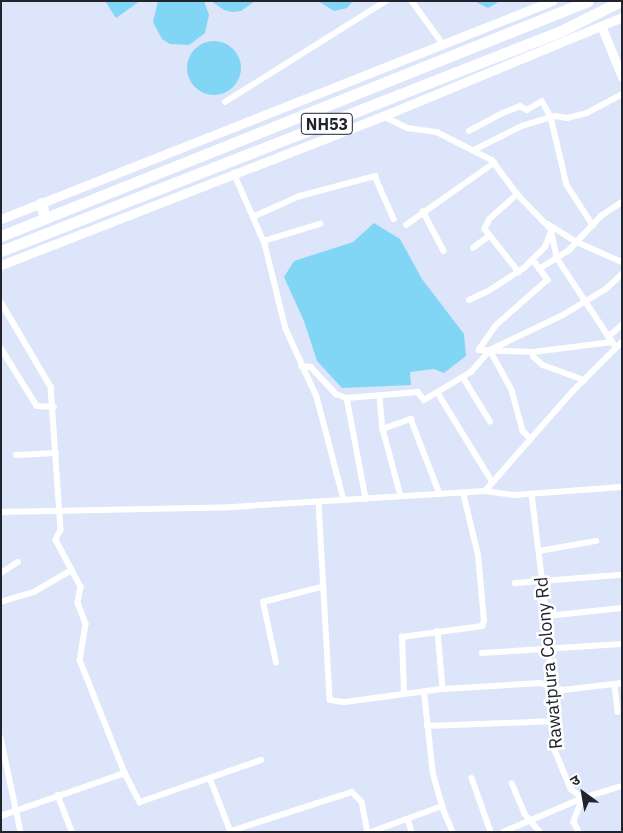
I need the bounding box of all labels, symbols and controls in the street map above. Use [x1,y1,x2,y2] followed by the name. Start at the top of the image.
[301,110,353,138] road number: NH53
[531,576,567,750] street label: Rawatpura Colony Rd
[558,768,608,818] north arrow
[567,770,583,790] text: उ

